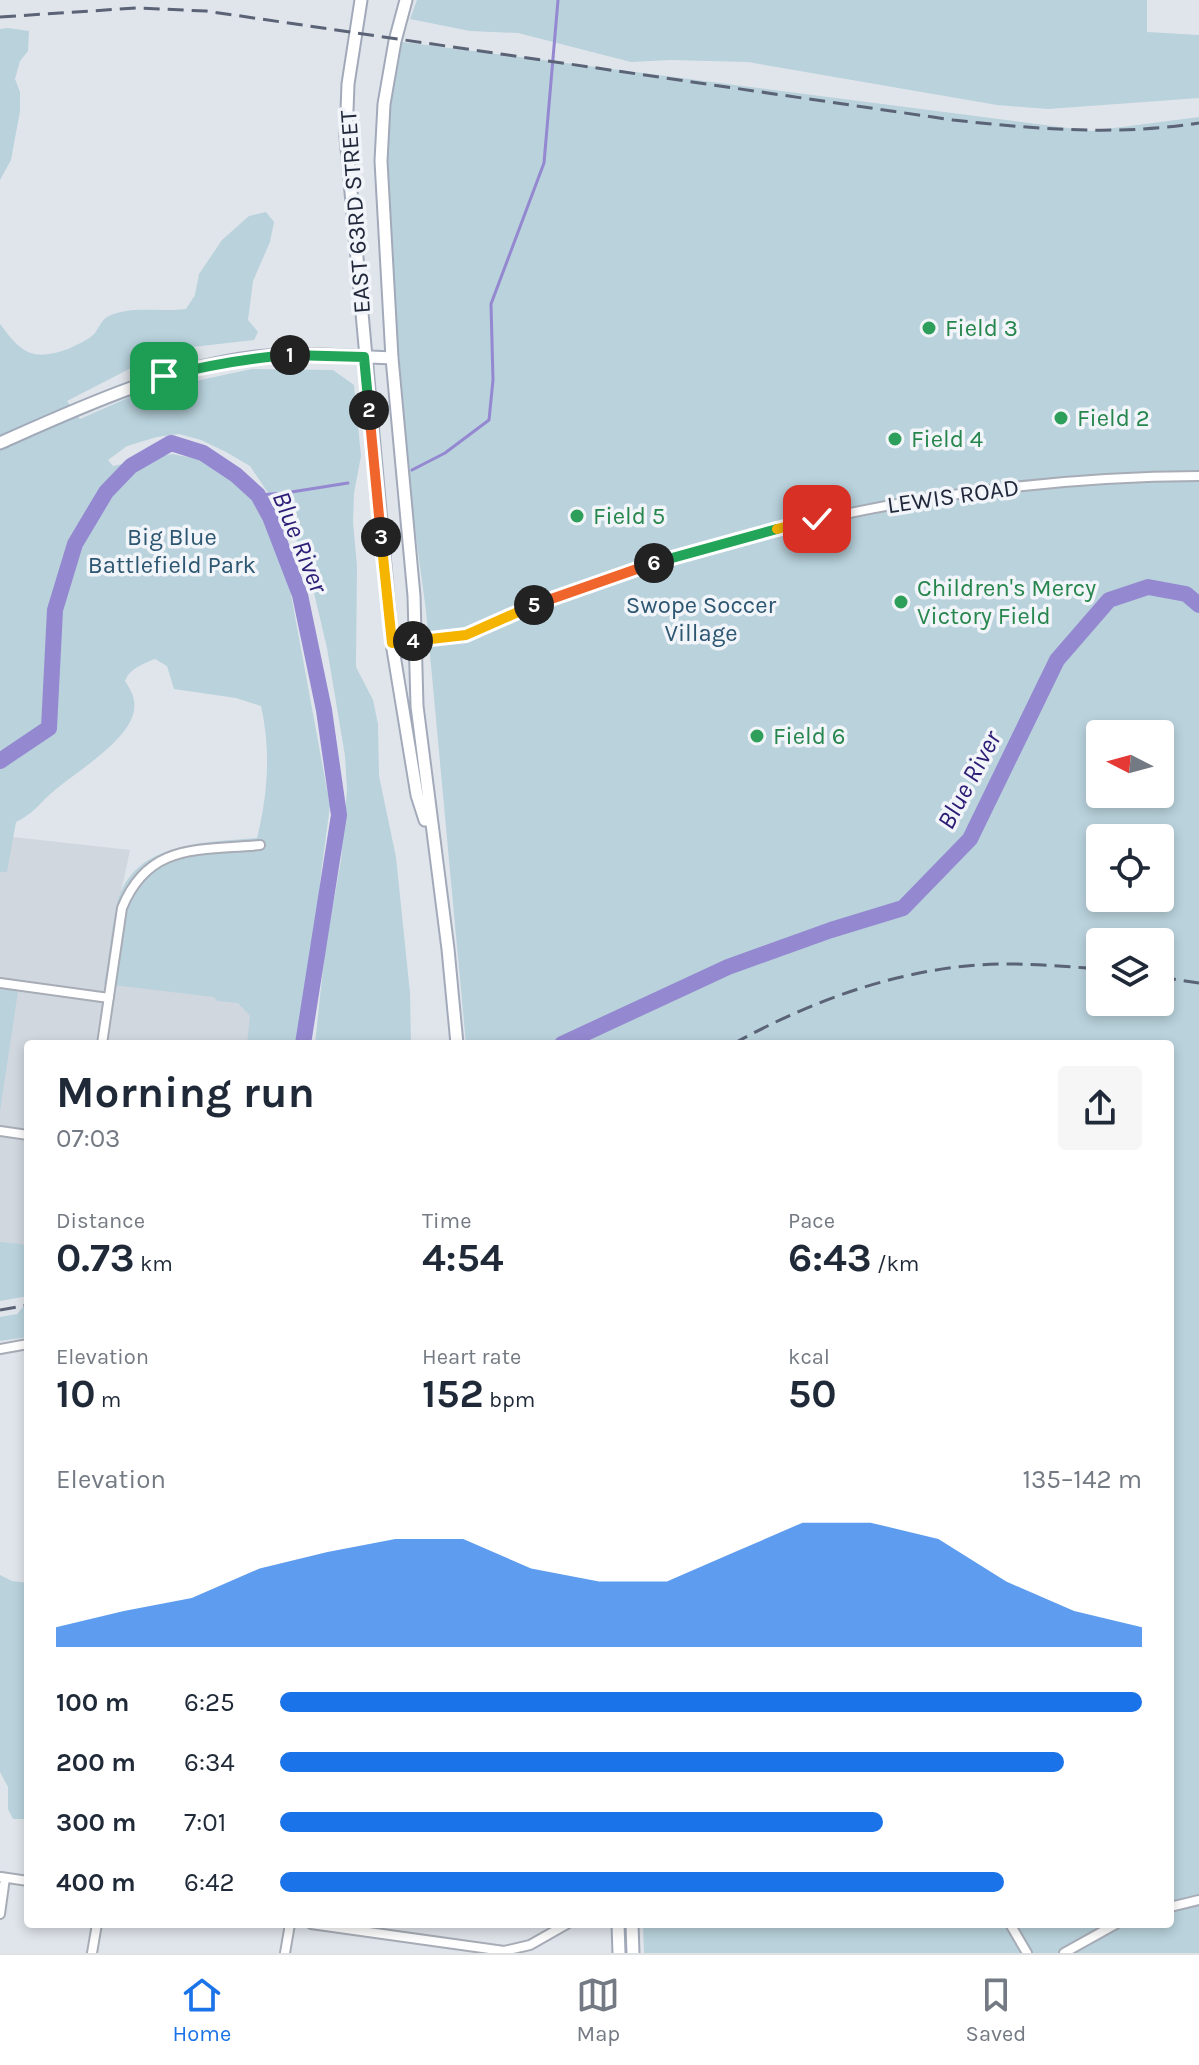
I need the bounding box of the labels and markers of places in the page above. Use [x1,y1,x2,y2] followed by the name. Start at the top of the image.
[945,314,1018,342] place label: Field 3
[920,319,938,337] marker: Field 3
[270,335,310,375] pin: 1
[130,342,198,410] pin
[349,390,389,430] pin: 2
[1077,404,1150,432] place label: Field 2
[1052,409,1070,427] marker: Field 2
[911,425,983,453] place label: Field 4
[886,430,904,448] marker: Field 4
[783,485,851,553] pin
[593,502,665,530] place label: Field 5
[568,507,586,525] marker: Field 5
[361,517,401,557] pin: 3
[634,543,674,583] pin: 6
[917,574,1096,630] place label: Children's Mercy Victory Field
[514,585,554,625] pin: 5
[892,593,910,611] marker: Children's Mercy Victory Field
[393,621,433,661] pin: 4
[773,722,845,750] place label: Field 6
[748,727,766,745] marker: Field 6

